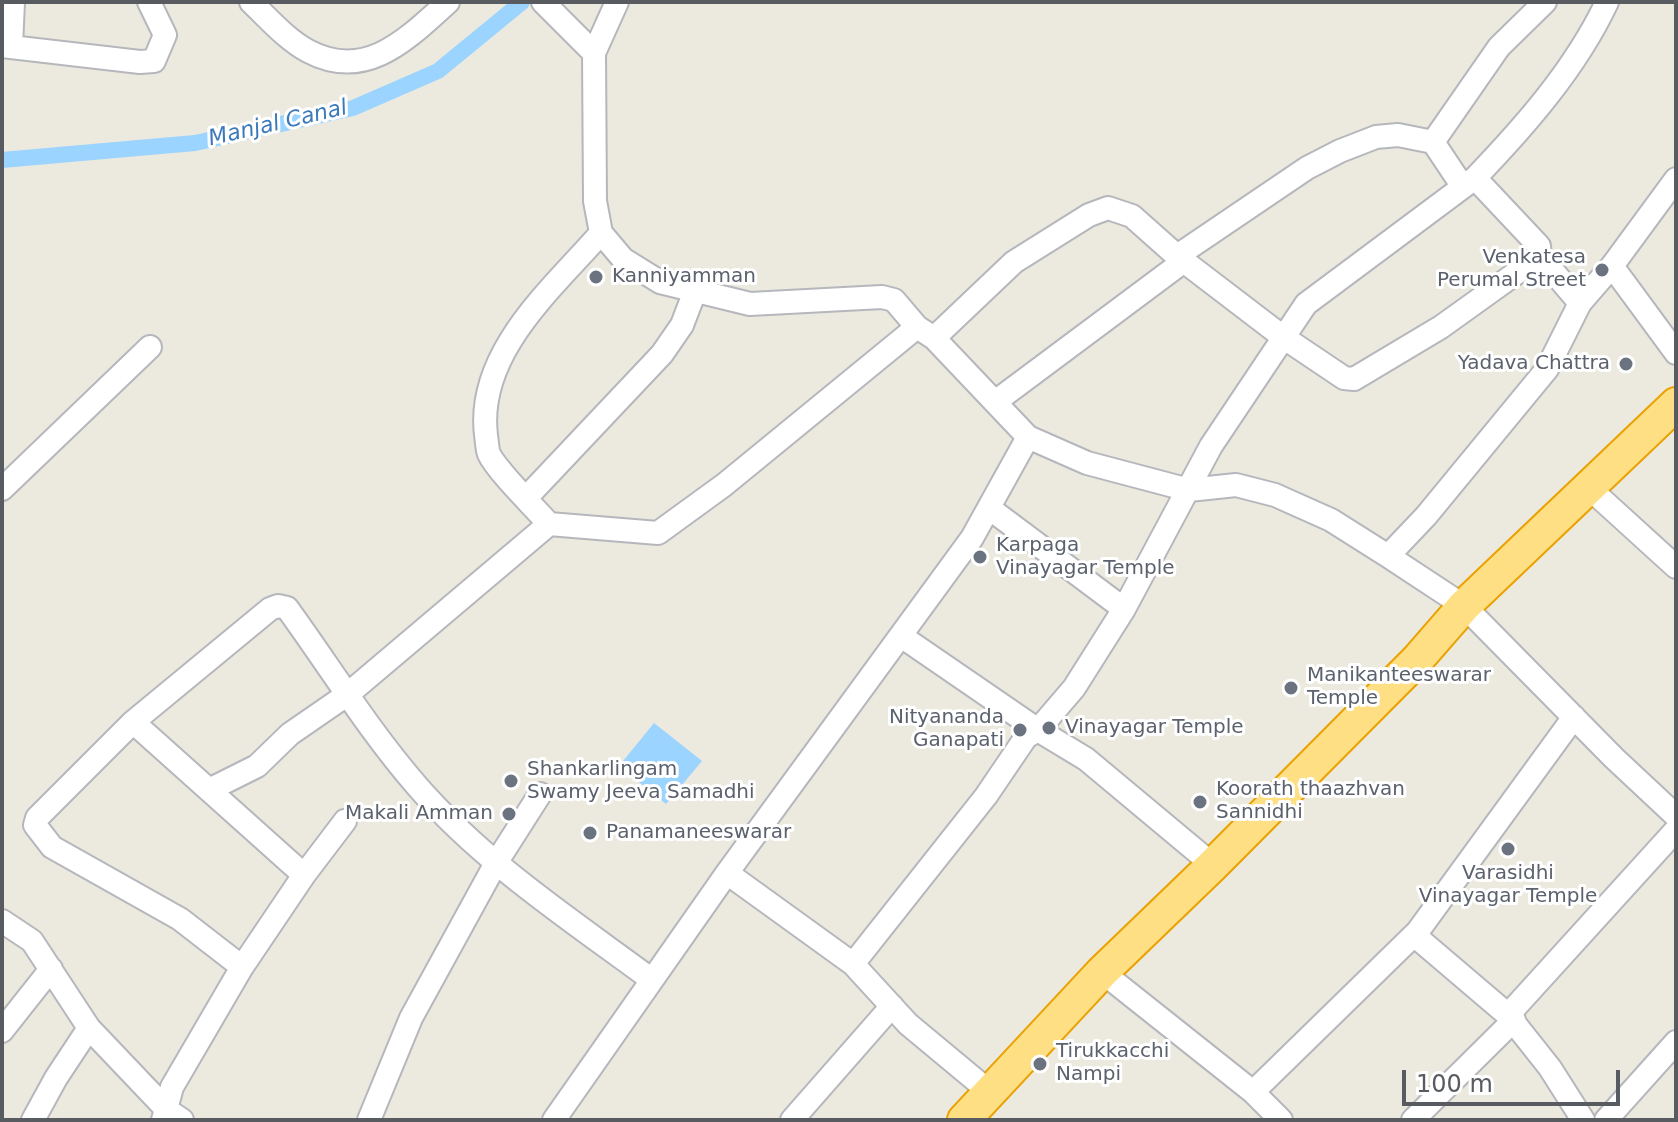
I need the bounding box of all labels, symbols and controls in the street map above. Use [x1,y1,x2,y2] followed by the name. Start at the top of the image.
[206,95,350,153] water label: Manjal Canal
[1437,246,1586,293] place label: Venkatesa Perumal Street
[1593,261,1611,279] marker: Venkatesa Perumal Street
[612,265,756,289] place label: Kanniyamman
[587,268,605,286] marker: Kanniyamman
[1458,352,1610,376] place label: Yadava Chattra
[1617,355,1635,373] marker: Yadava Chattra
[996,534,1175,581] place label: Karpaga Vinayagar Temple
[971,548,989,566] marker: Karpaga Vinayagar Temple
[1307,664,1491,711] place label: Manikanteeswarar Temple
[1282,679,1300,697] marker: Manikanteeswarar Temple
[889,706,1004,753] place label: Nityananda Ganapati
[1065,716,1244,740] place label: Vinayagar Temple
[1040,719,1058,737] marker: Vinayagar Temple
[1011,721,1029,739] marker: Nityananda Ganapati
[527,758,755,805] place label: Shankarlingam Swamy Jeeva Samadhi
[502,772,520,790] marker: Shankarlingam Swamy Jeeva Samadhi
[1216,778,1405,825] place label: Koorath thaazhvan Sannidhi
[1191,793,1209,811] marker: Koorath thaazhvan Sannidhi
[345,802,493,826] place label: Makali Amman
[500,805,518,823] marker: Makali Amman
[606,821,791,845] place label: Panamaneeswarar
[581,824,599,842] marker: Panamaneeswarar
[1499,840,1517,858] marker: Varasidhi Vinayagar Temple
[1419,862,1597,909] place label: Varasidhi Vinayagar Temple
[1056,1040,1169,1087] place label: Tirukkacchi Nampi
[1406,1054,1624,1104] scale bar
[1031,1055,1049,1073] marker: Tirukkacchi Nampi
[1416,1070,1493,1098] text: 100 m

